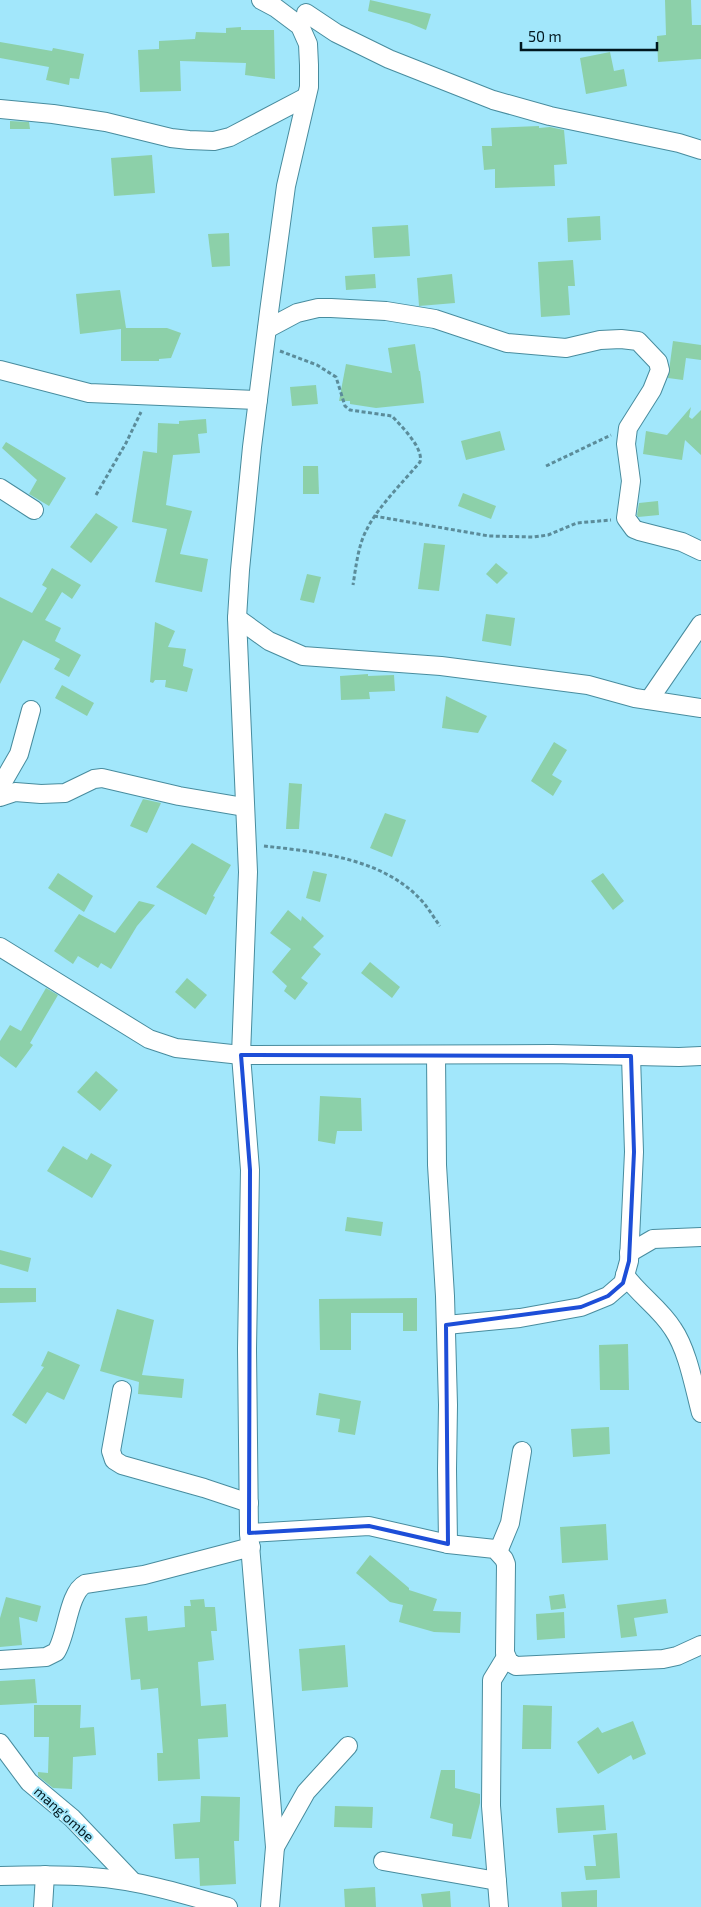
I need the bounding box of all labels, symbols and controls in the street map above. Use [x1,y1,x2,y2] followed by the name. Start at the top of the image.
[521,20,657,52] scale bar
[528,27,562,45] text: 50 m
[31,1782,98,1845] street label: mang'ombe

